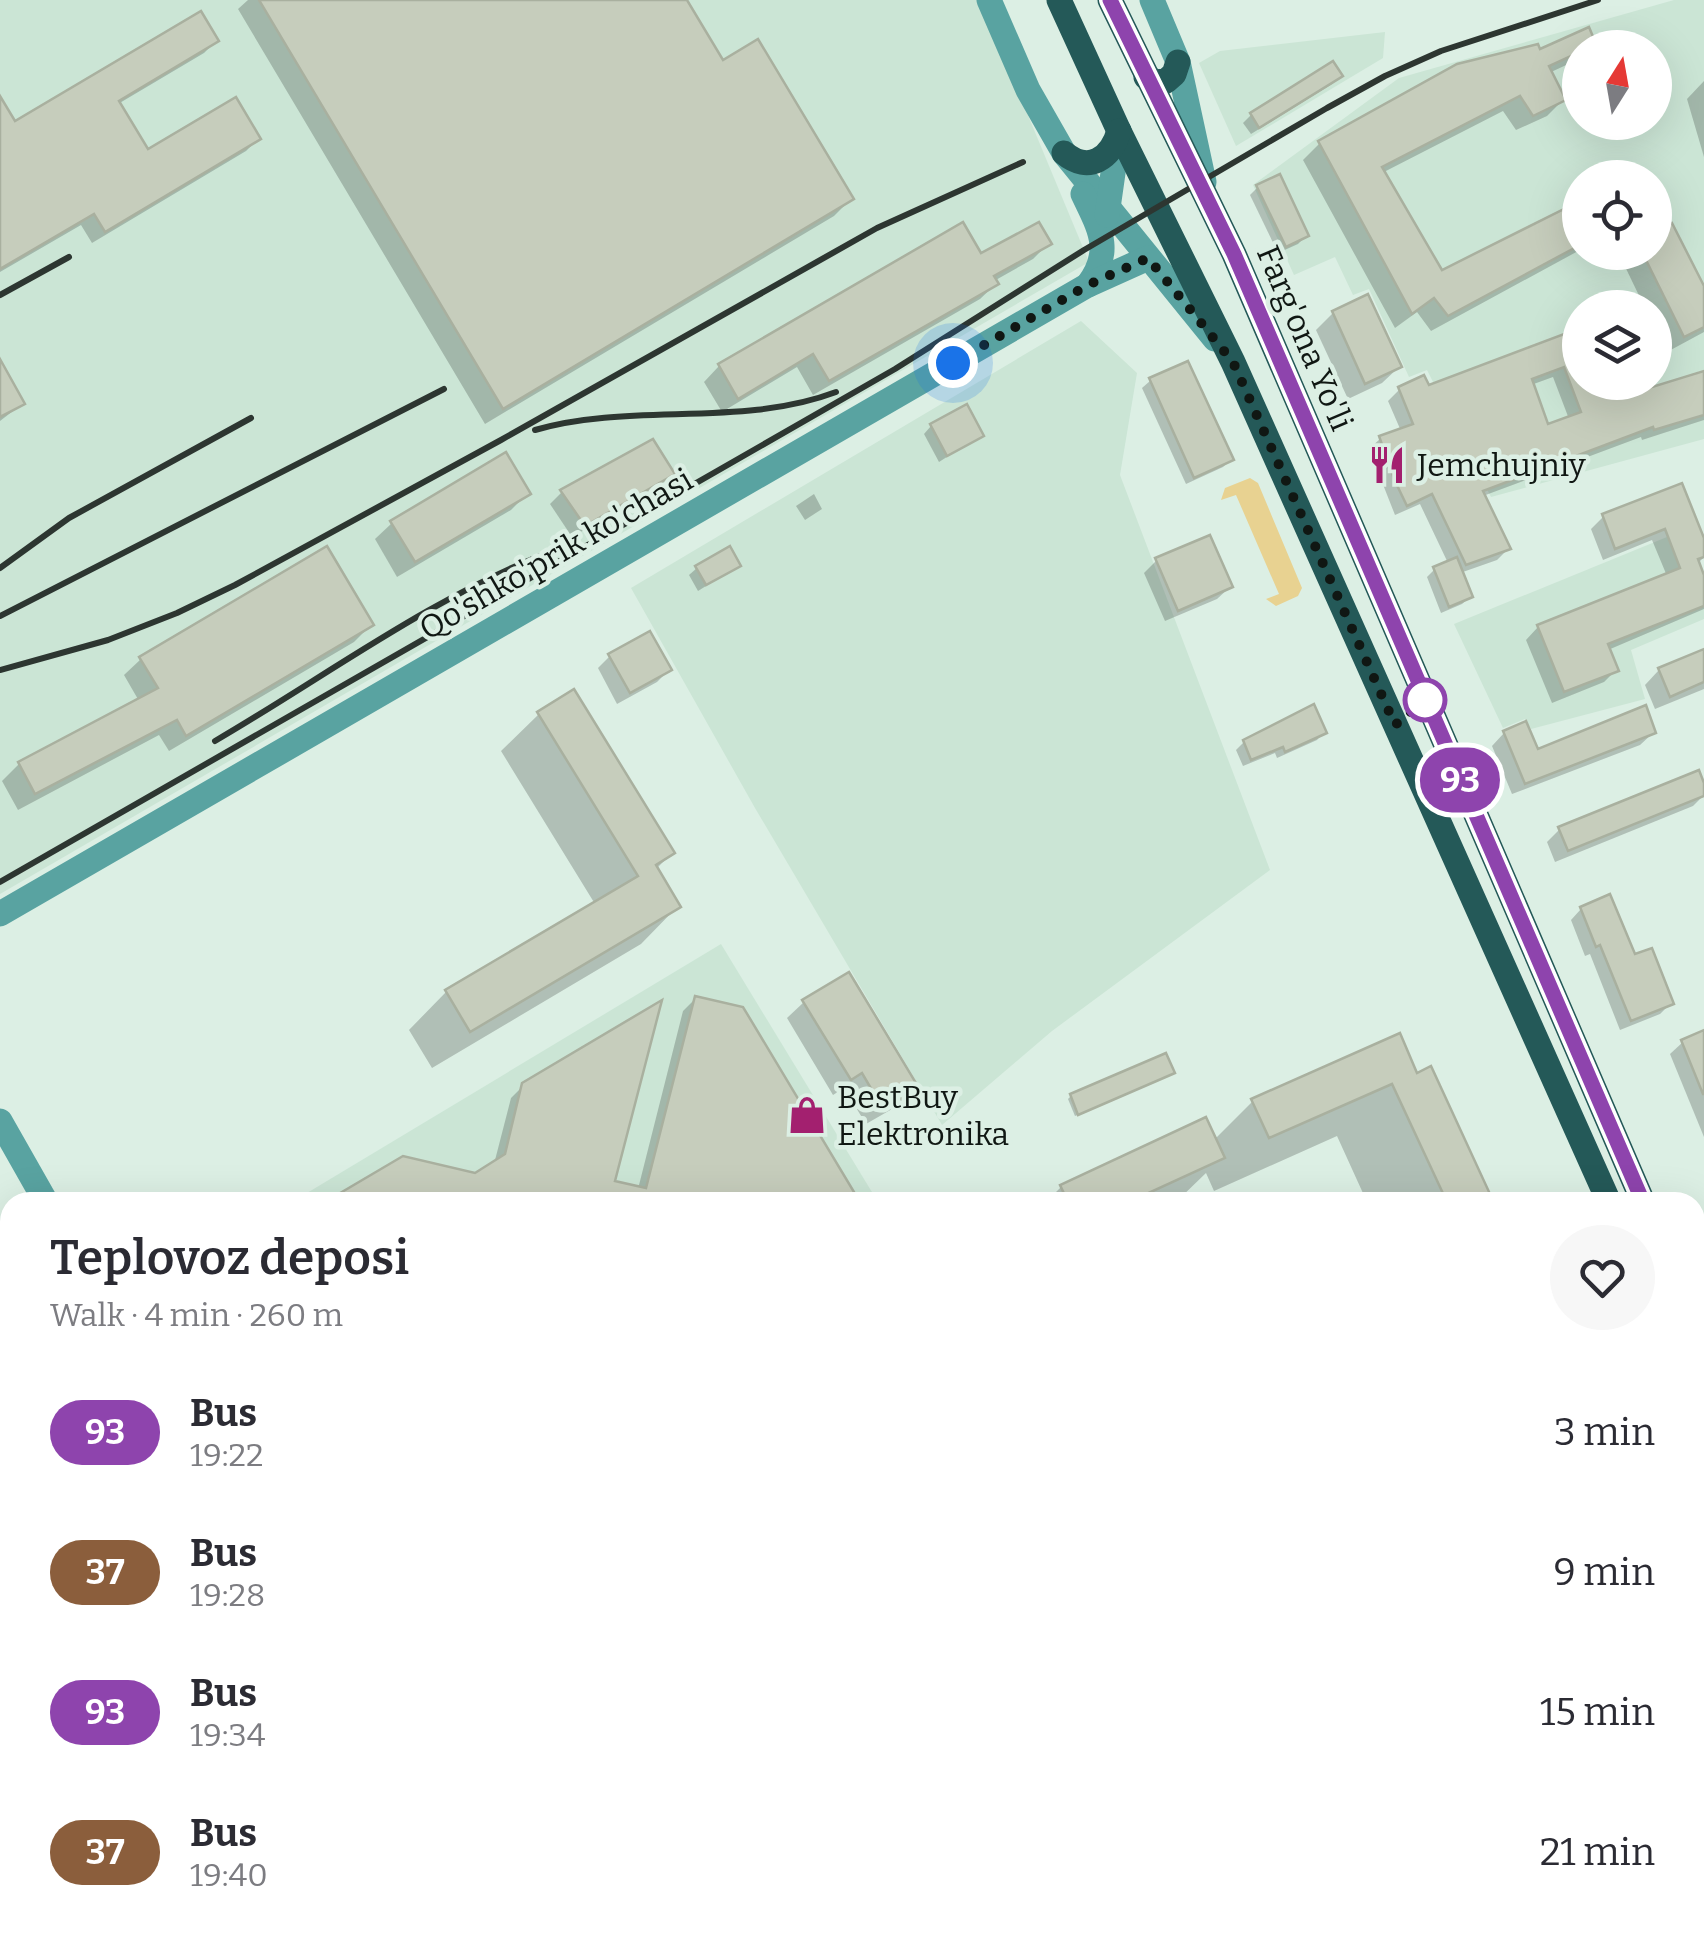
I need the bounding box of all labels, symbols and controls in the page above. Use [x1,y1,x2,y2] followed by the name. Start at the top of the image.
[1562,30,1672,140] north arrow
[1562,30,1672,400] map controls
[1562,160,1672,270] button: locate
[1249,240,1361,436] street label: Farg'ona Yo'li
[1562,290,1672,400] button: layers
[928,338,978,388] your location
[1366,444,1408,486] restaurant icon: Jemchujniy
[1416,446,1587,484] place label: Jemchujniy
[413,460,699,648] street label: Qo'shko'prik ko'chasi
[1404,679,1446,721] unlabelled marker
[1415,748,1505,812] line badge: 93
[1440,759,1480,801] text: 93
[837,1078,1009,1153] place label: BestBuy Elektronika
[786,1094,828,1136] shop icon: BestBuy Elektronika
[1550,1225,1655,1330] button: heart
[50,1229,409,1287] text: Teplovoz deposi
[50,1296,343,1334] text: Walk · 4 min · 260 m
[190,1390,257,1436] text: Bus
[1554,1409,1655,1455] text: 3 min
[85,1411,125,1453] text: 93
[190,1436,263,1474] text: 19:22
[190,1530,257,1576] text: Bus
[1554,1549,1655,1595] text: 9 min
[86,1551,125,1593] text: 37
[190,1576,265,1614] text: 19:28
[190,1670,257,1716] text: Bus
[1540,1689,1655,1735] text: 15 min
[85,1691,125,1733] text: 93
[190,1716,265,1754] text: 19:34
[190,1810,257,1856] text: Bus
[1540,1829,1655,1875] text: 21 min
[86,1831,125,1873] text: 37
[190,1856,268,1894] text: 19:40

